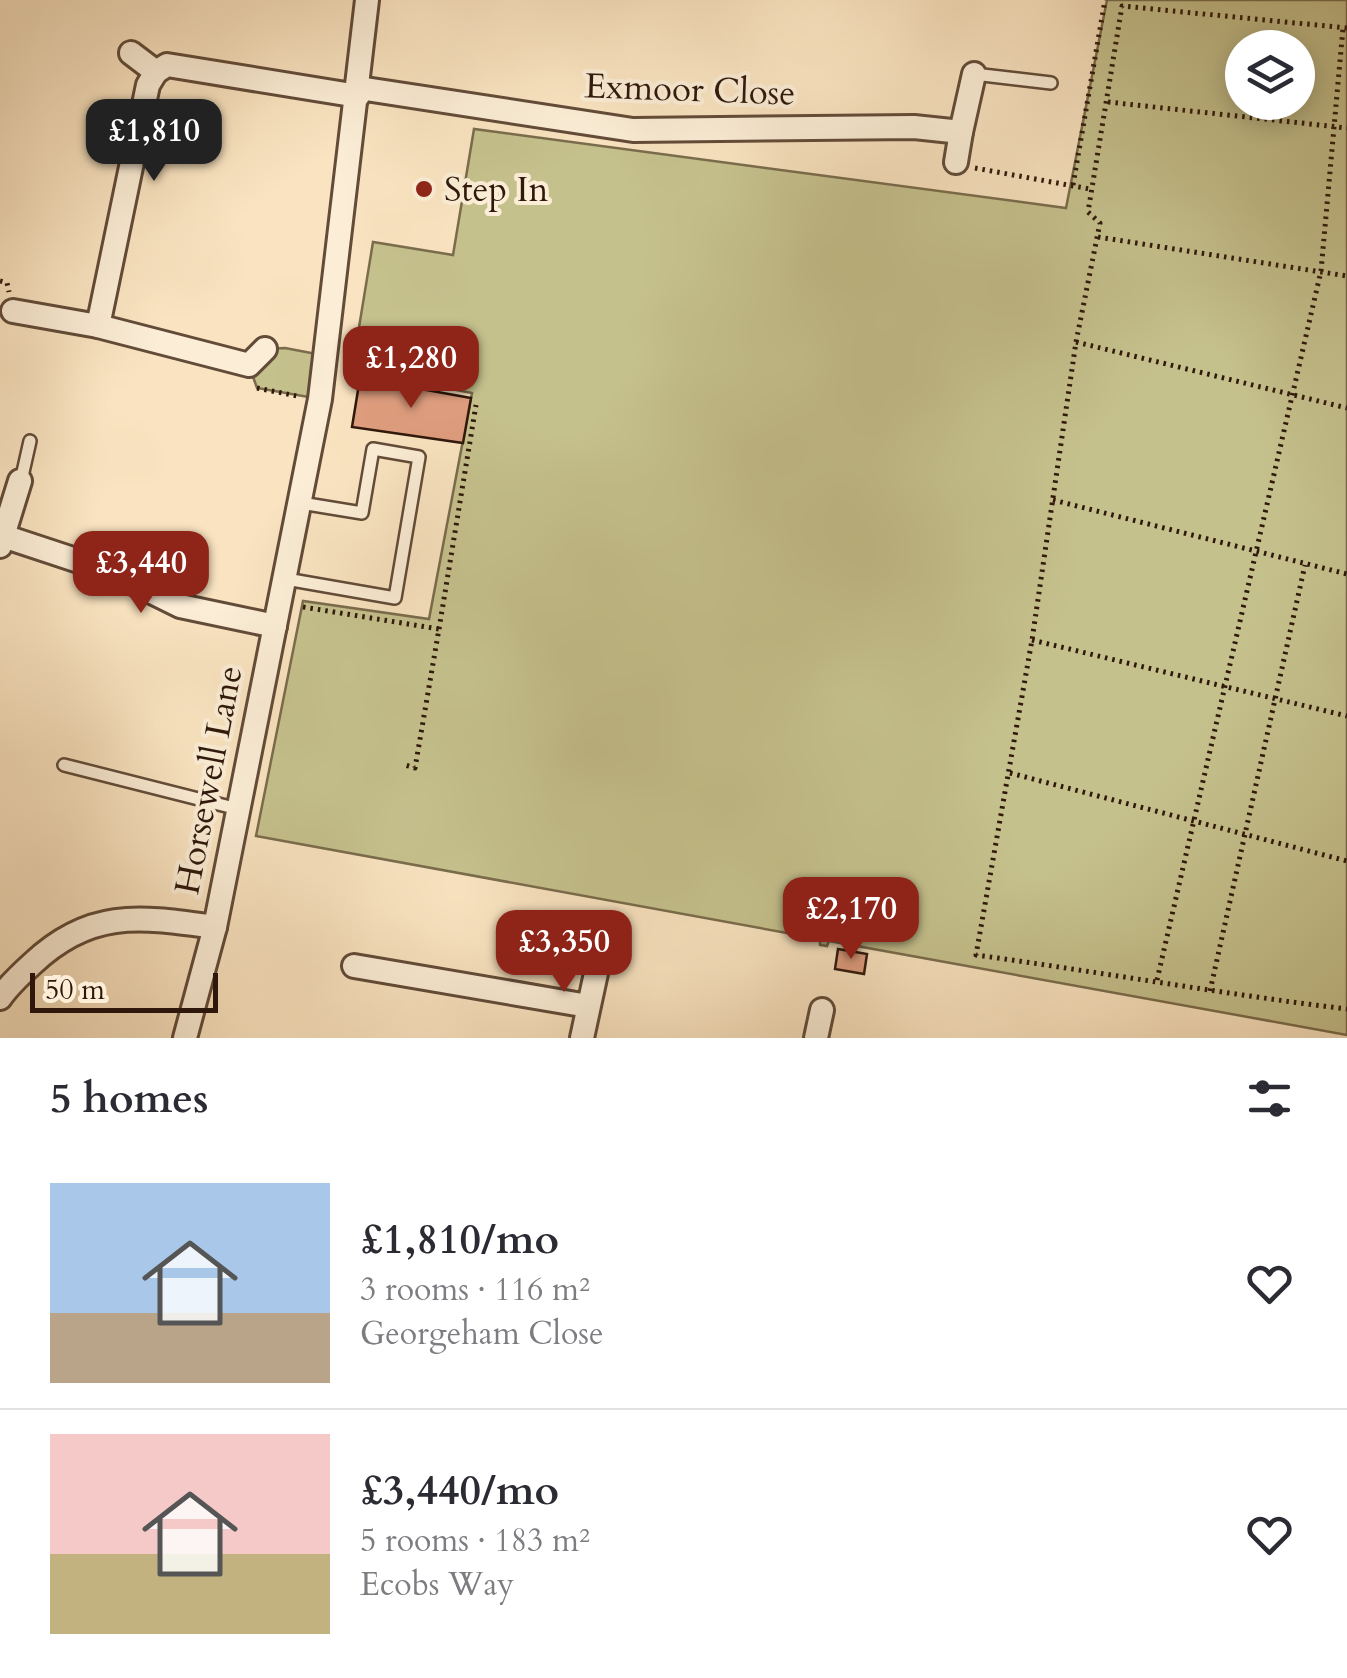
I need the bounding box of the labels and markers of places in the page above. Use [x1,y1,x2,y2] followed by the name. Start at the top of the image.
[73,99,235,184] pin: £1,810
[444,166,548,214] place label: Step In
[413,178,435,200] marker: Step In
[330,326,492,411] pin: £1,280
[60,531,222,616] pin: £3,440
[770,877,932,962] pin: £2,170
[483,910,645,995] pin: £3,350

